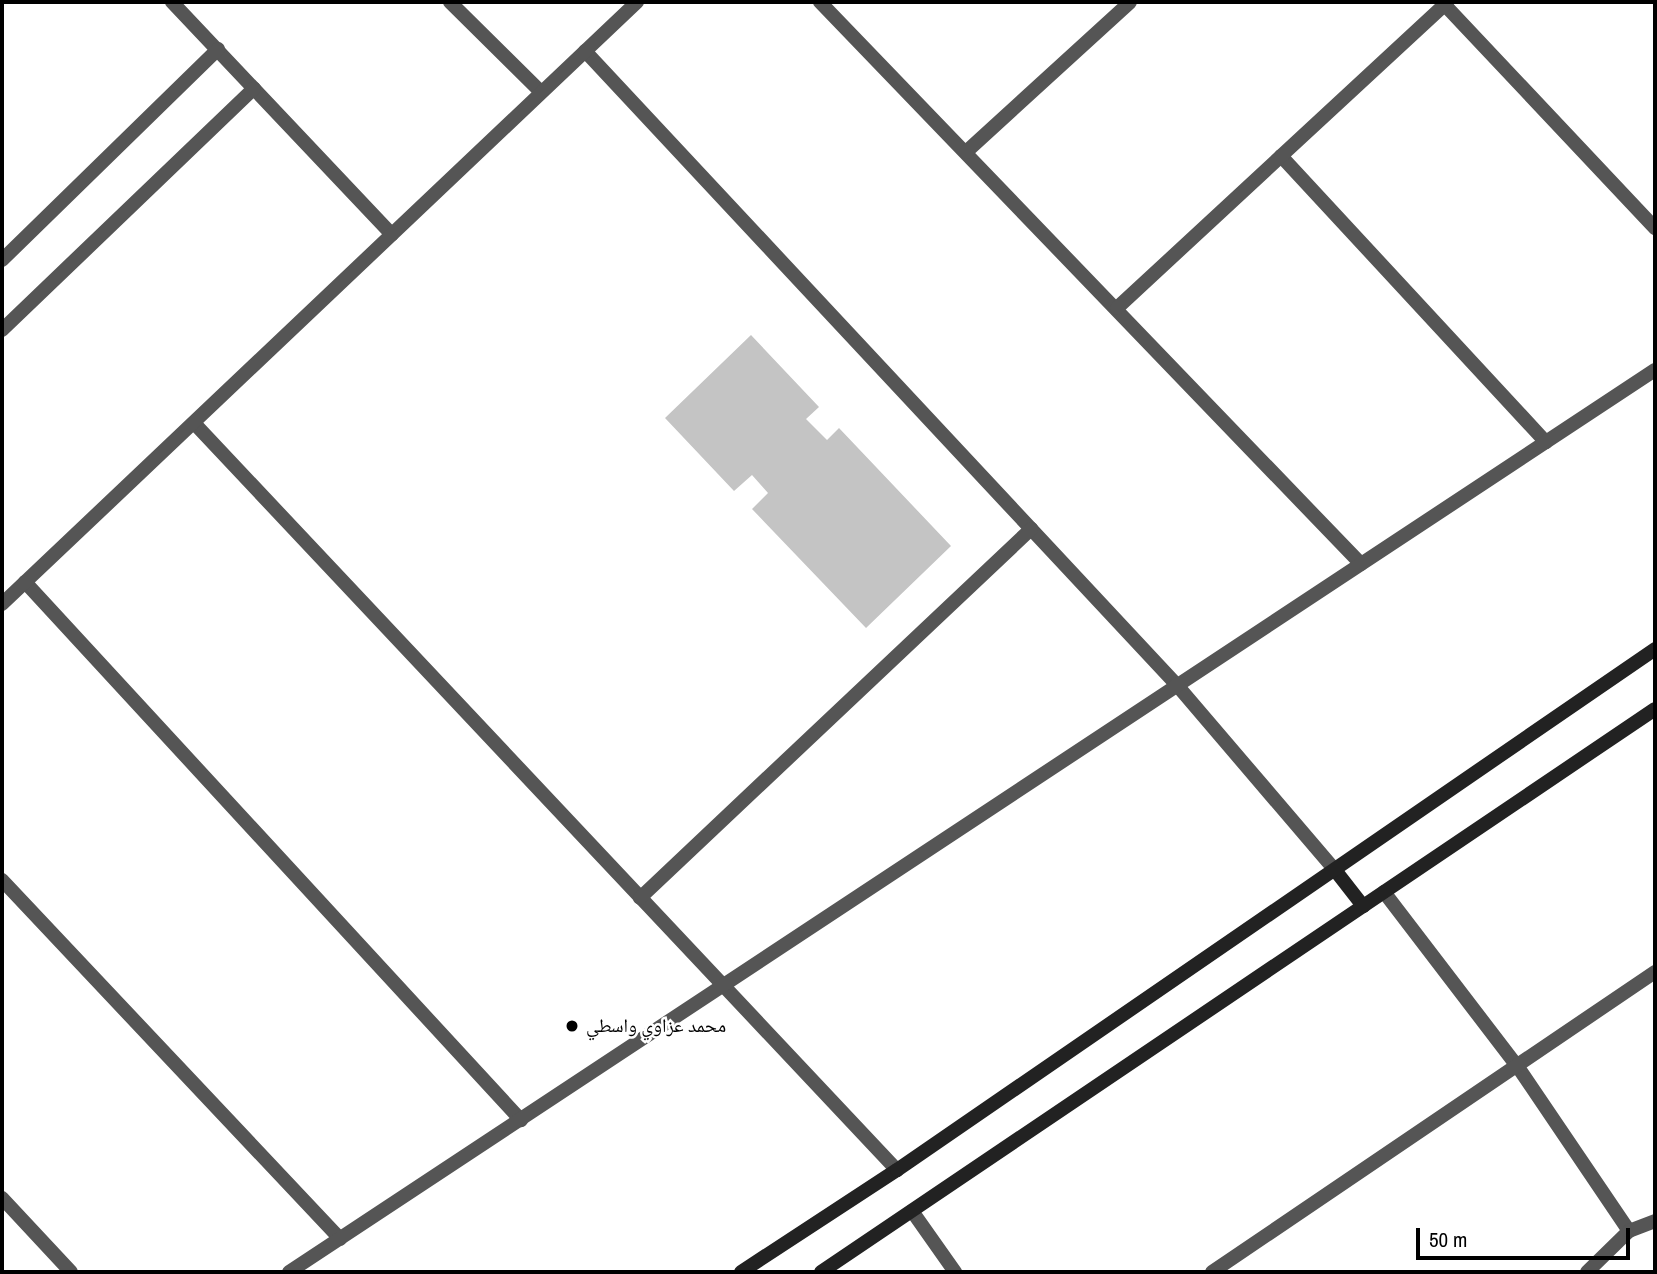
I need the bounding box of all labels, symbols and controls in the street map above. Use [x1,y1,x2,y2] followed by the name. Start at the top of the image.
[586,1015,726,1037] place label: محمد عزاوي واسطي
[564,1018,580,1034] marker: محمد عزاوي واسطي
[1419,1214,1632,1258] scale bar
[1429,1225,1467,1254] text: 50 m

